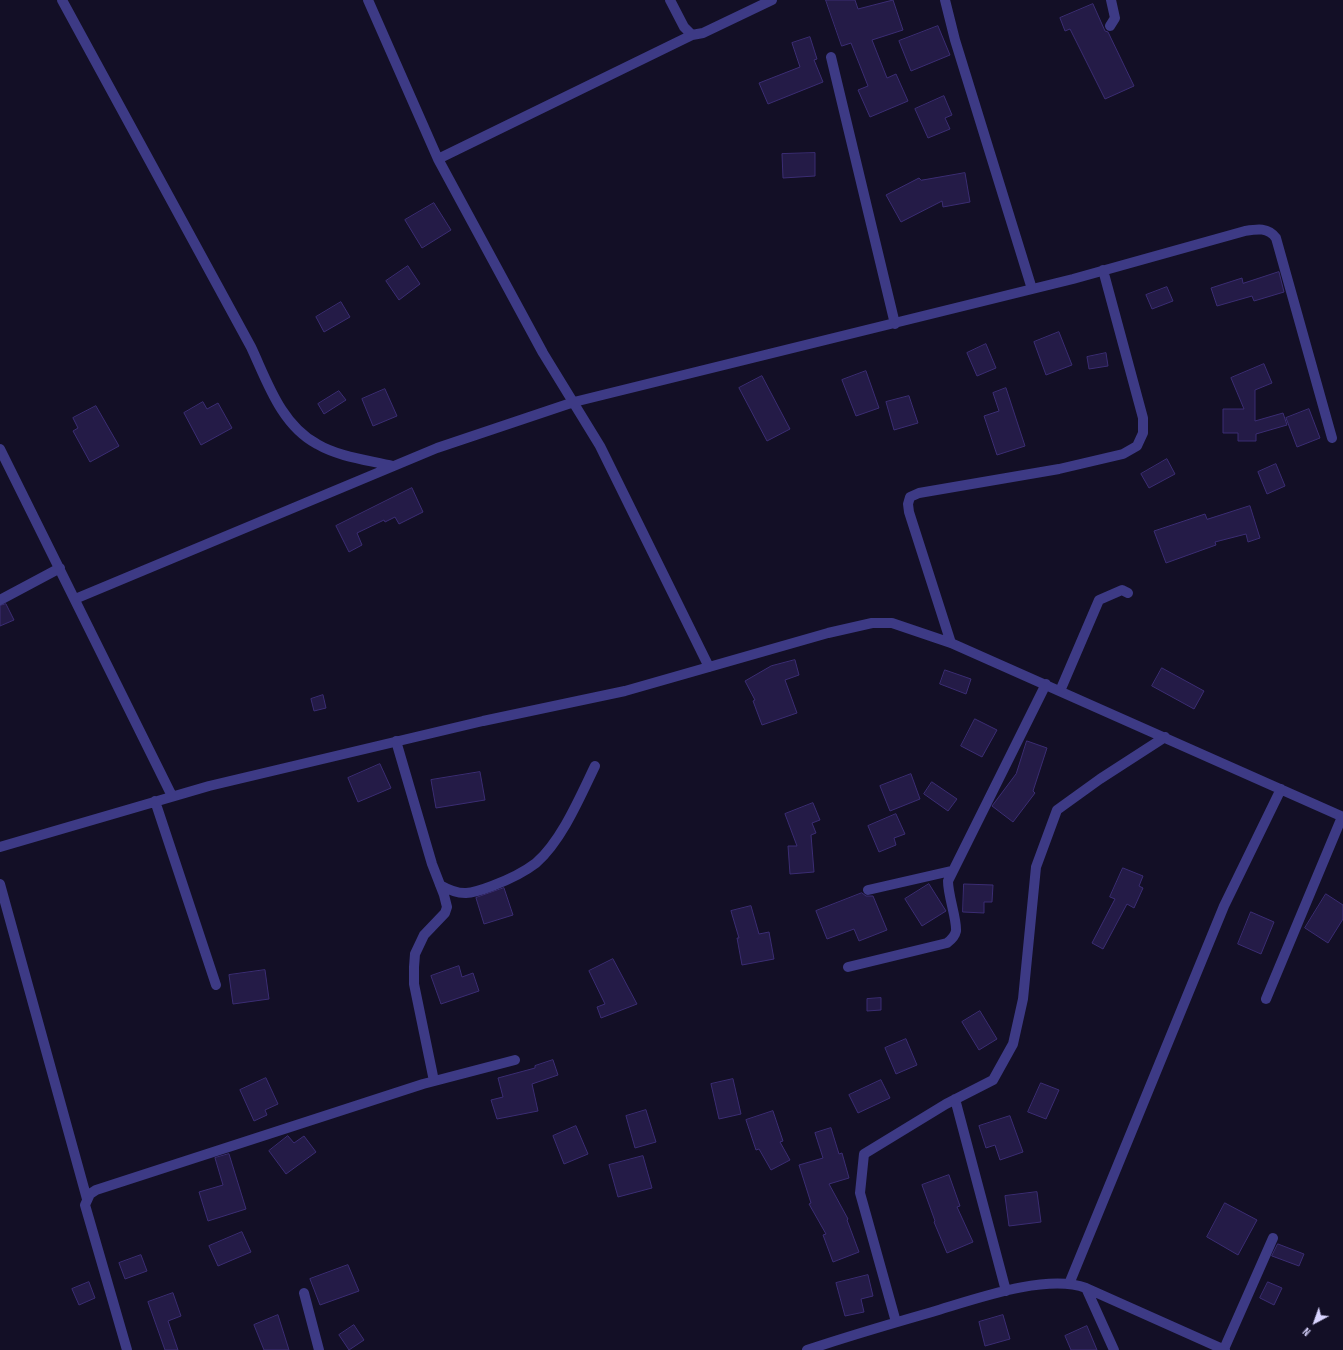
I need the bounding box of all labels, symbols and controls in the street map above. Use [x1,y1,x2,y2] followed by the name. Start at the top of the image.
[1295,1302,1335,1342] north arrow
[1300,1325,1313,1338] text: N

